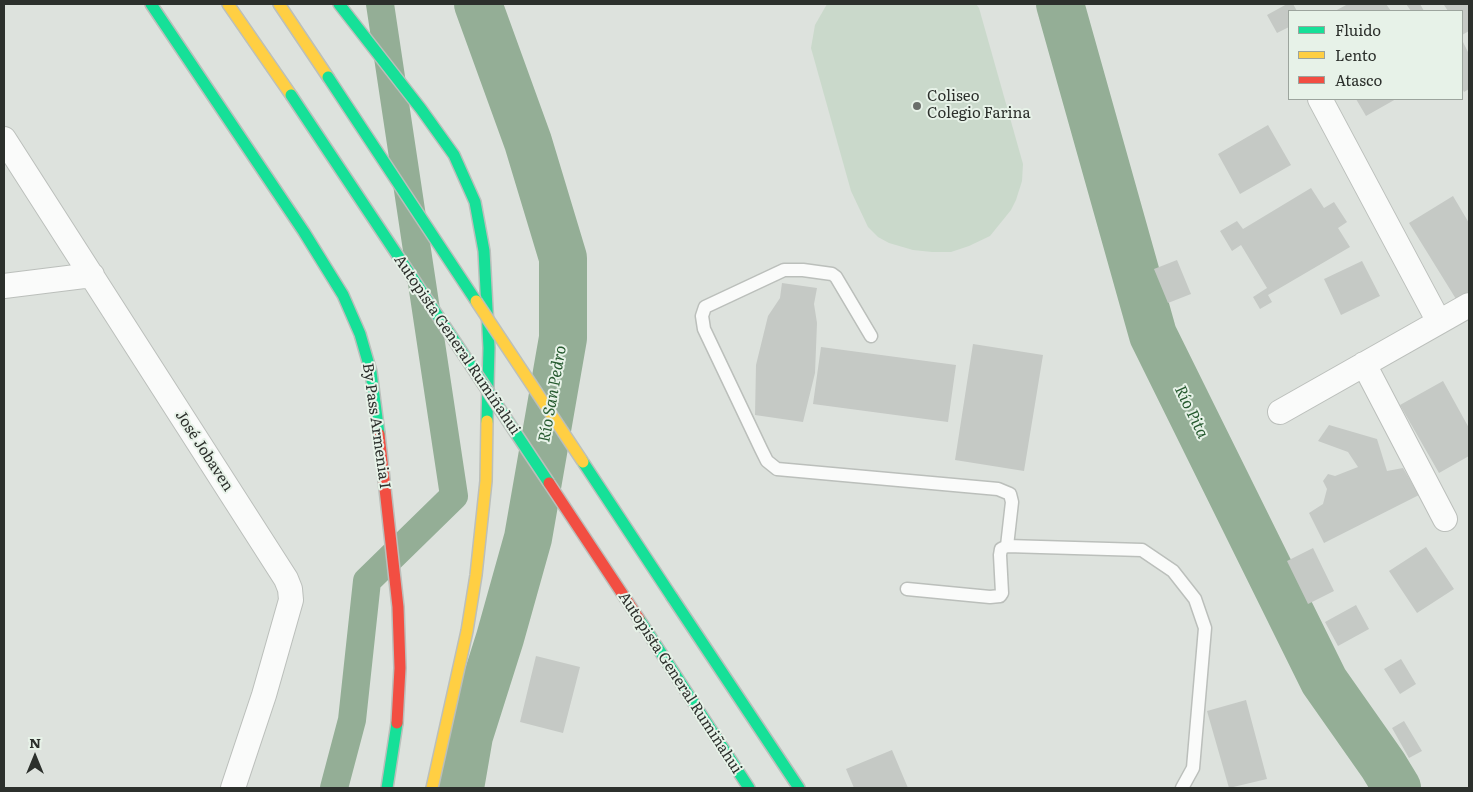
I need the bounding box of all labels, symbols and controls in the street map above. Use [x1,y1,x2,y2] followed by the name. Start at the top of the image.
[1288,10,1463,100] legend
[1335,18,1381,41] text: Fluido
[1335,43,1376,66] text: Lento
[1335,68,1382,91] text: Atasco
[927,88,1031,123] place label: Coliseo Colegio Farina
[911,100,923,112] marker: Coliseo Colegio Farina
[390,252,524,438] street label: Autopista General Rumiñahui
[535,344,571,444] water label: Río San Pedro
[358,362,394,490] street label: By Pass Armenia I
[1170,382,1212,442] water label: Río Pita
[171,407,237,495] street label: José Jobaven
[614,589,746,777] street label: Autopista General Rumiñahui
[10,732,60,782] north arrow
[29,732,41,752] text: N

